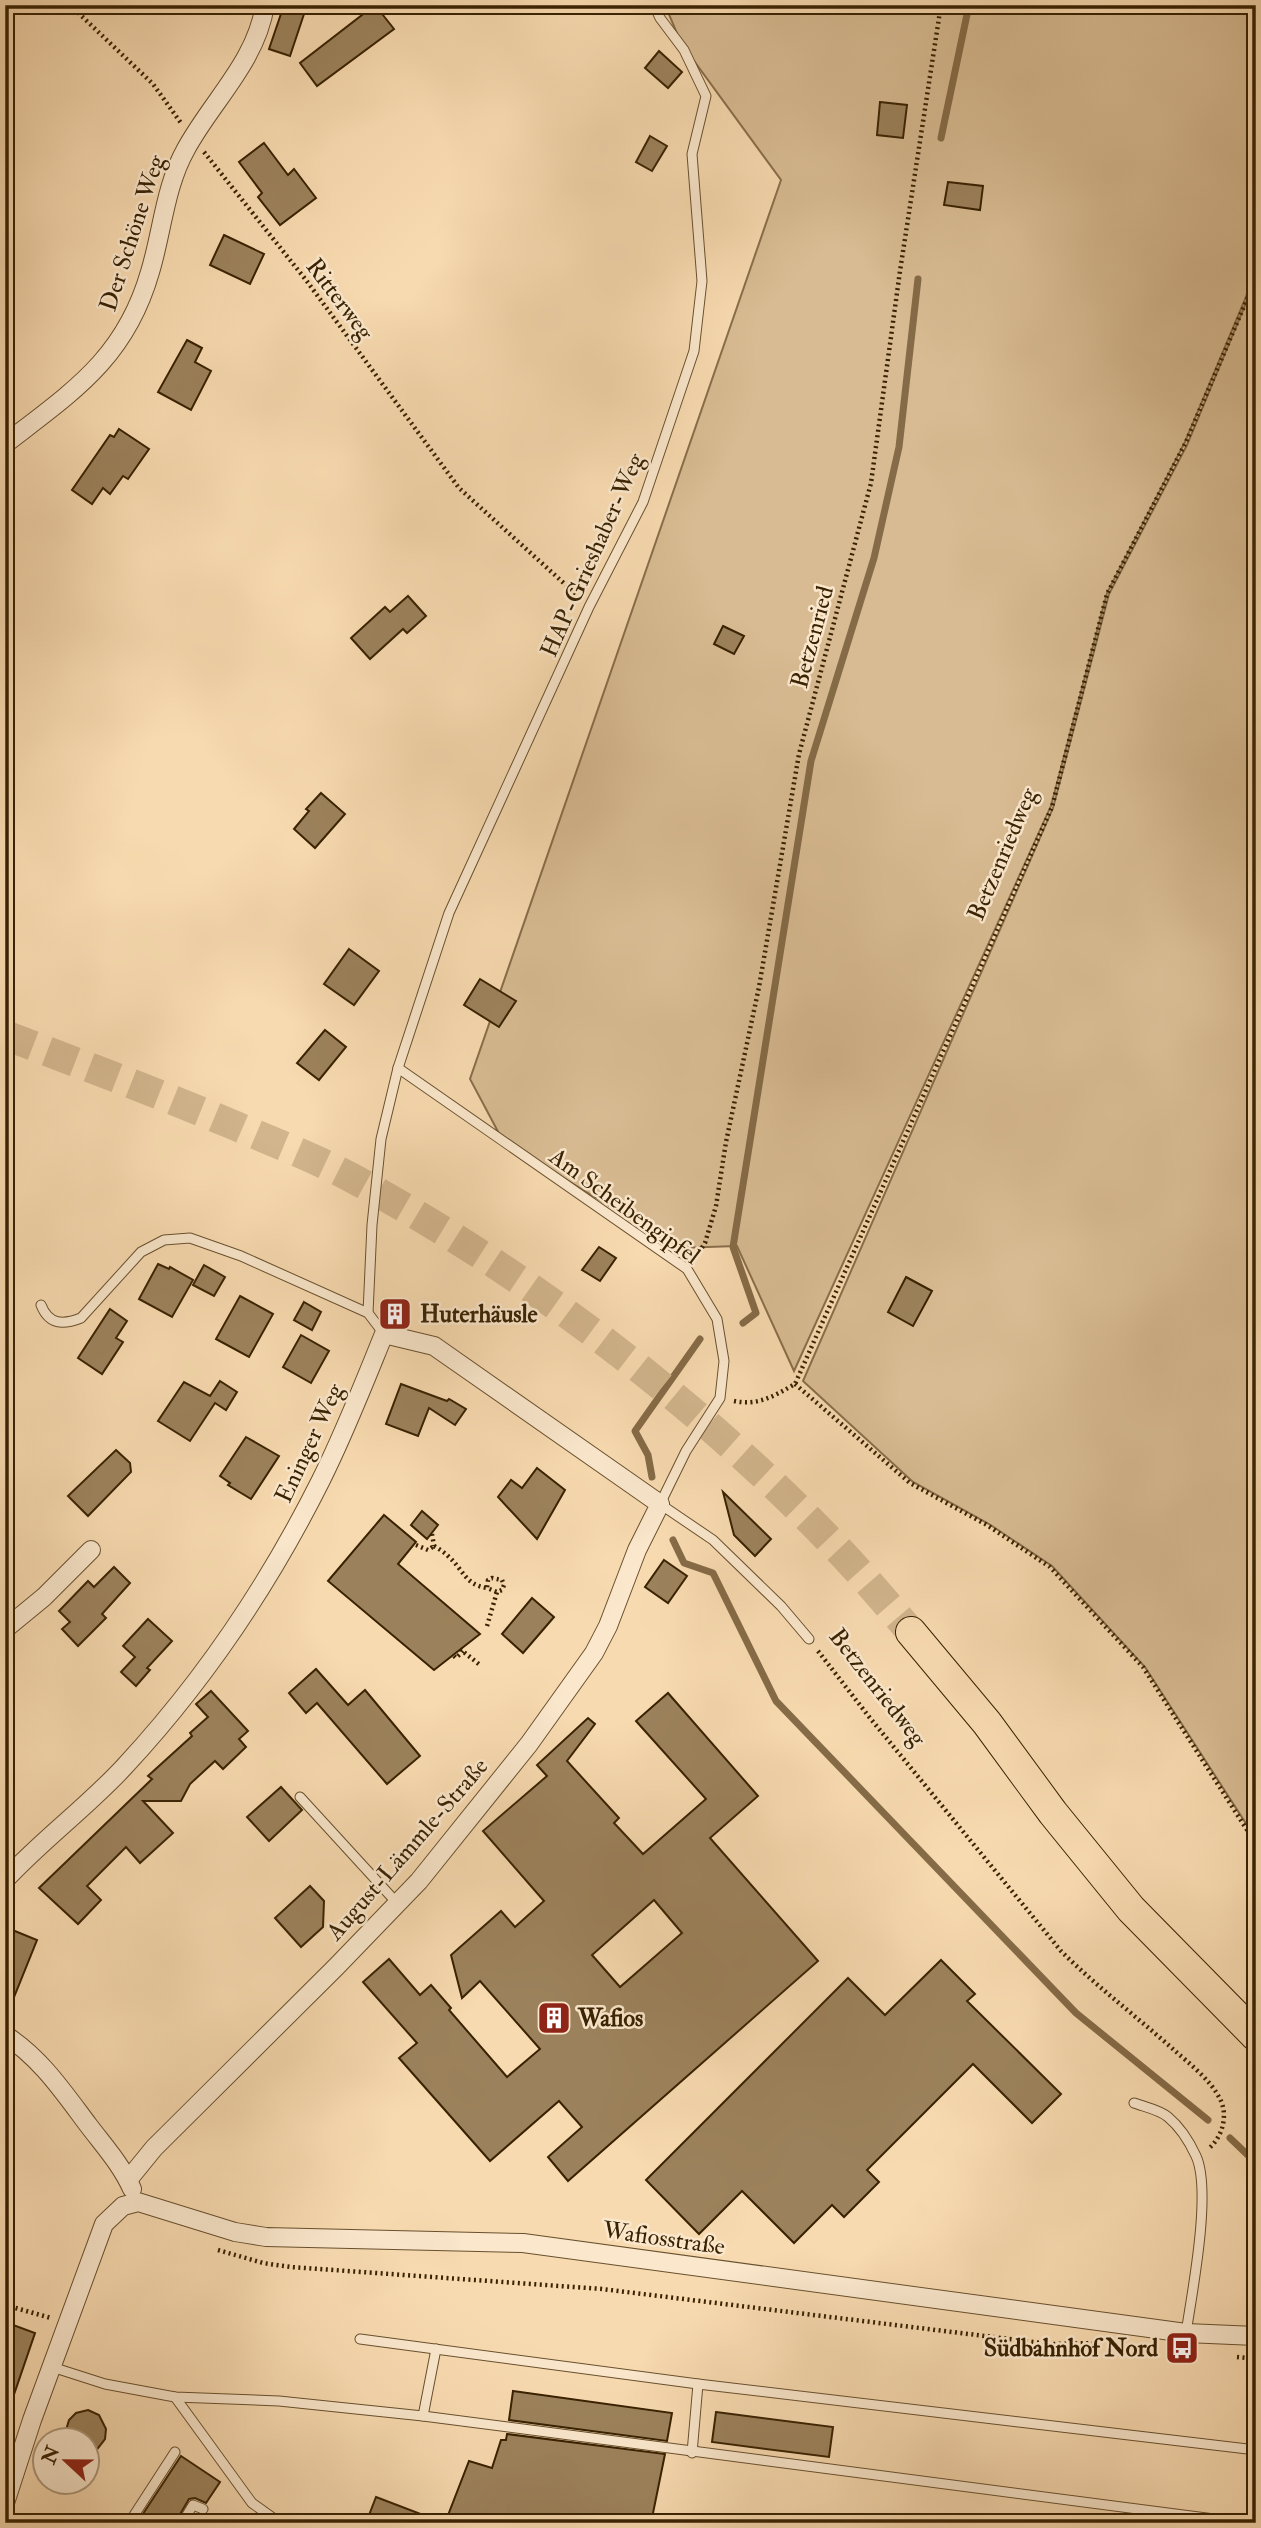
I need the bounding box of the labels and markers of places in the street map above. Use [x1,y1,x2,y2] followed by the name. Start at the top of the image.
[376,1295,414,1333] building icon: Huterhäusle
[420,1299,538,1330] place label: Huterhäusle
[535,1999,573,2037] building icon: Wafios
[577,2003,643,2034] place label: Wafios
[1163,2329,1201,2367] bus stop icon: Südbahnhof Nord
[984,2333,1158,2364] place label: Südbahnhof Nord

